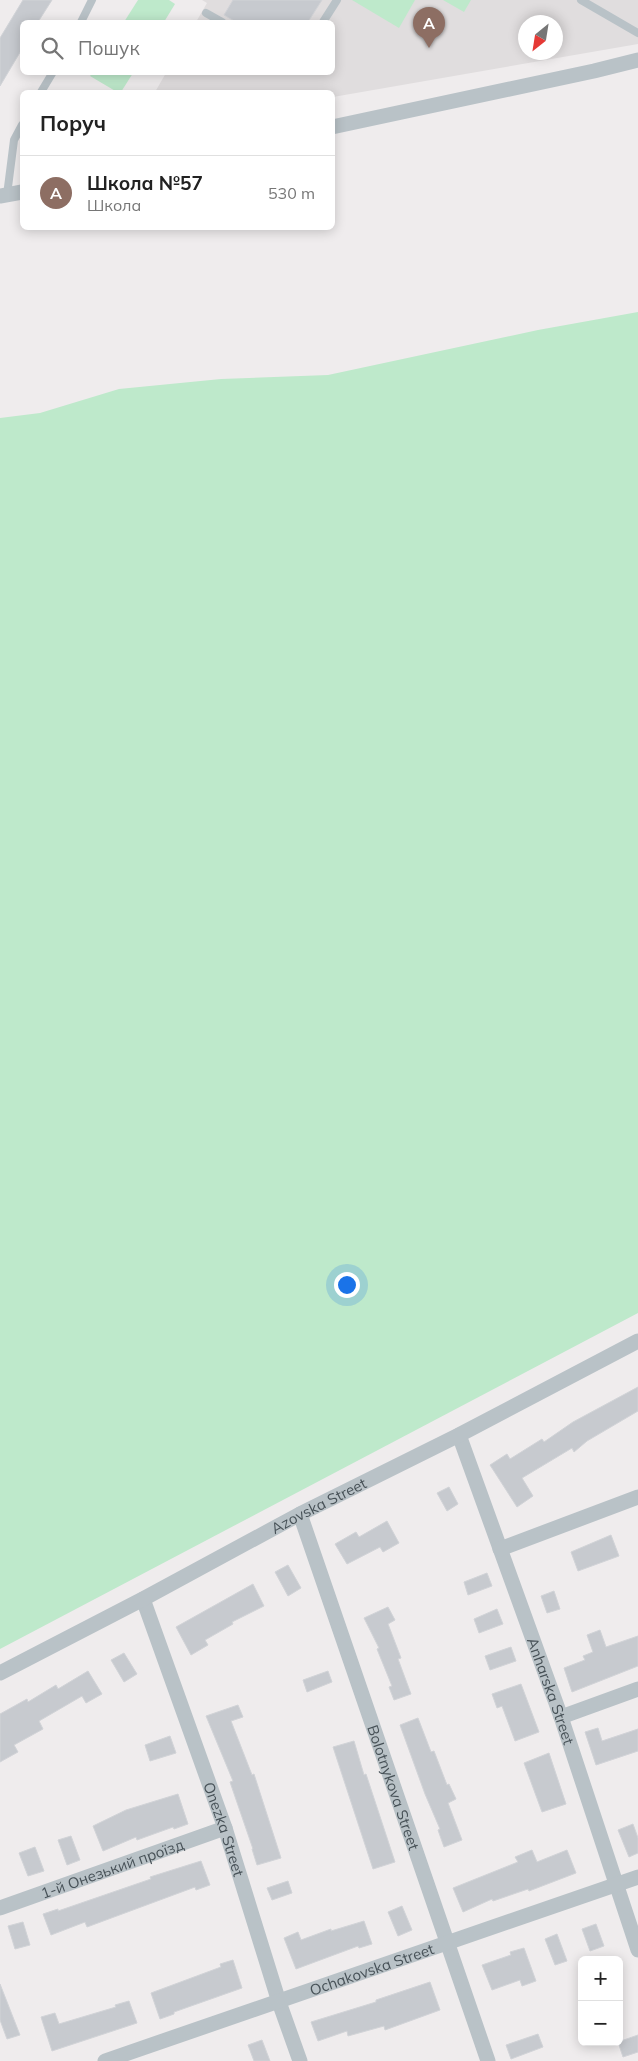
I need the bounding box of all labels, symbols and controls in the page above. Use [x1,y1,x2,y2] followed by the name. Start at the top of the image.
[413,7,445,48] pin: A
[518,15,563,60] north arrow
[20,20,335,75] search box
[38,34,66,62] icon: search
[78,36,140,60] text: Пошук
[40,110,106,136] text: Поруч
[87,171,203,195] text: Школа №57
[50,183,62,203] text: A
[268,183,315,203] text: 530 m
[87,195,141,215] text: Школа
[334,1272,360,1298] your location
[267,1473,369,1538] street label: Azovska Street
[523,1635,579,1747] street label: Anharska Street
[364,1722,424,1852] street label: Bolotnykova Street
[200,1779,249,1879] street label: Onezka Street
[38,1834,186,1902] street label: 1-й Онезький проїзд
[307,1939,436,1999] street label: Ochakovska Street
[578,1956,623,2046] map controls
[578,1956,623,2001] button: +
[578,2001,623,2046] button: −

